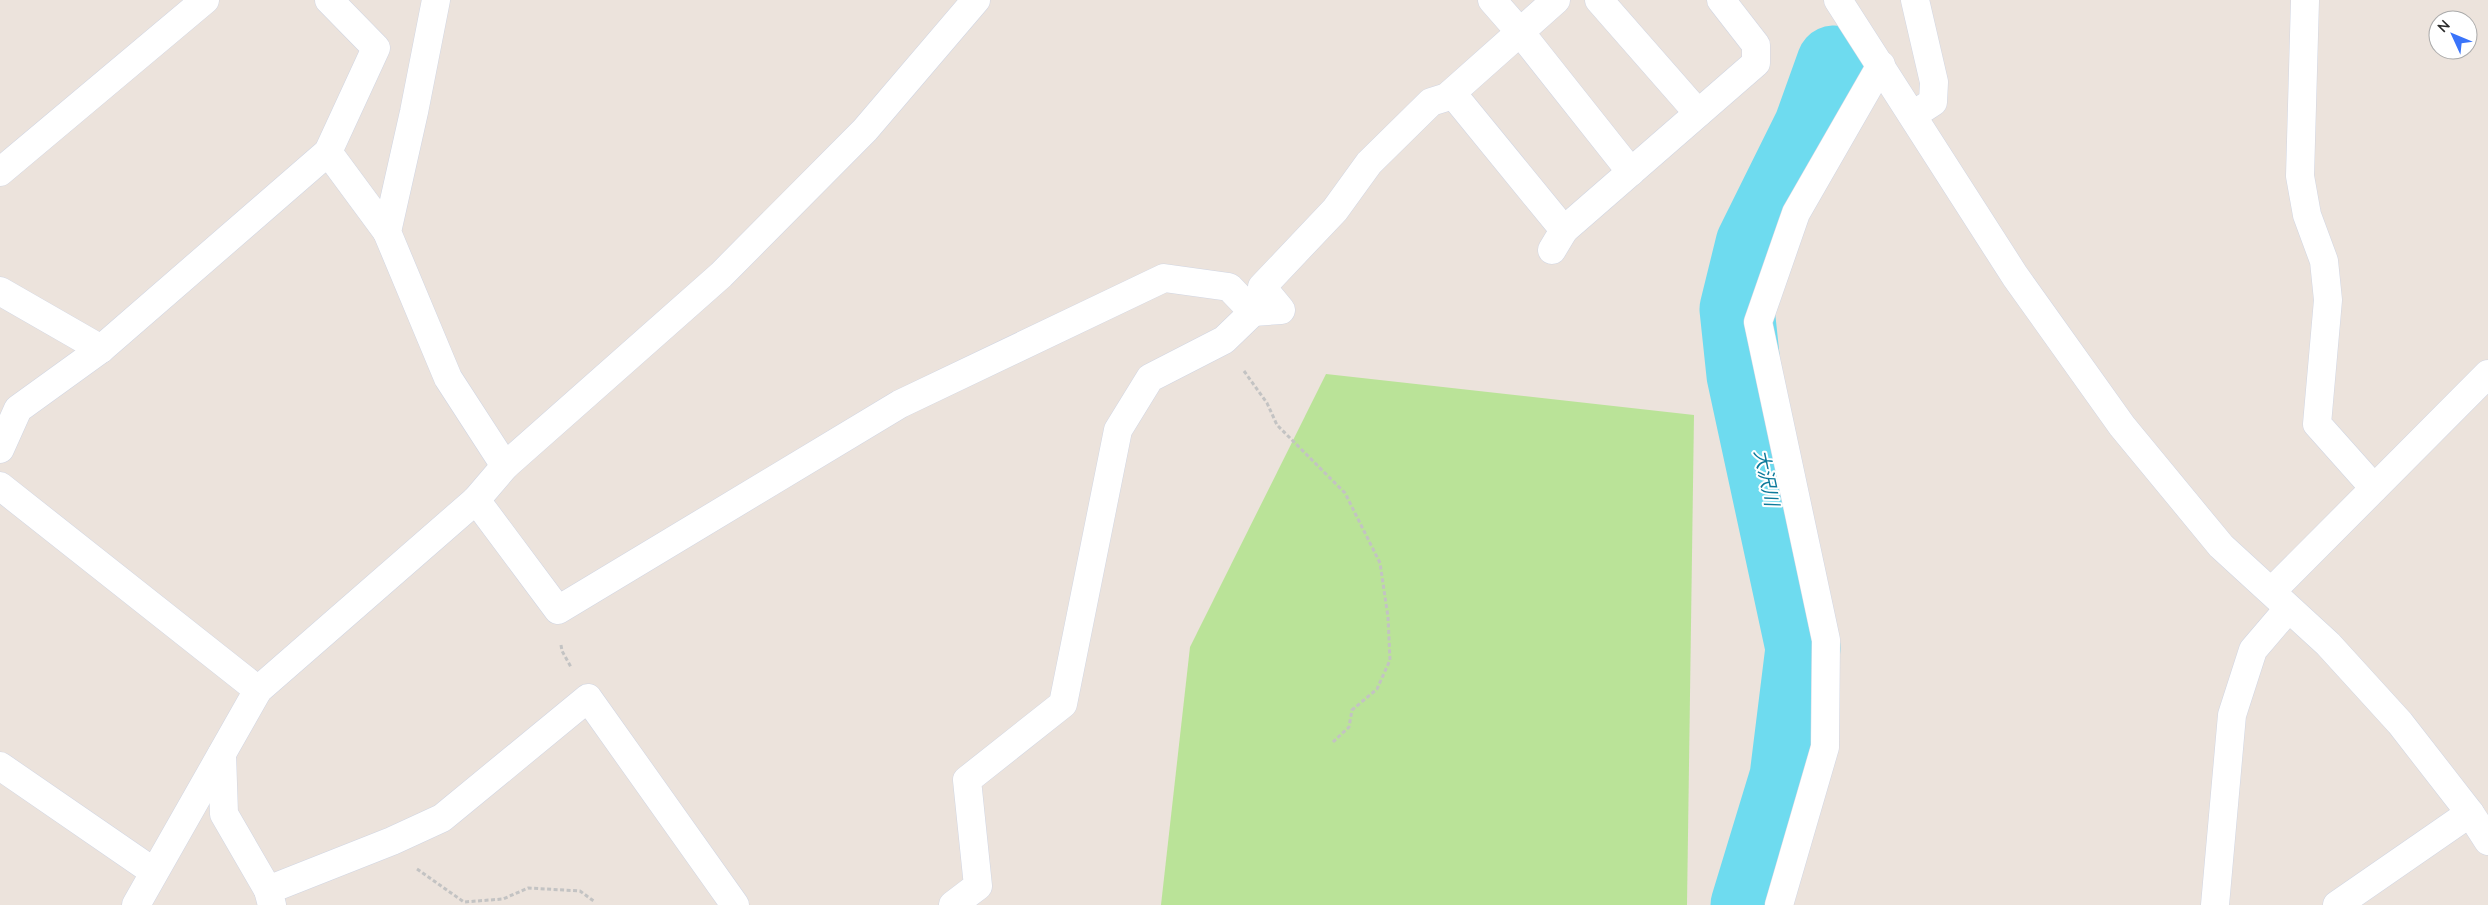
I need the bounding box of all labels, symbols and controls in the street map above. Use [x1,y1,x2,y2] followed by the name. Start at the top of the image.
[2428,10,2478,60] north arrow
[2434,16,2454,37] text: N
[1747,447,1785,511] water label: 大沢川

